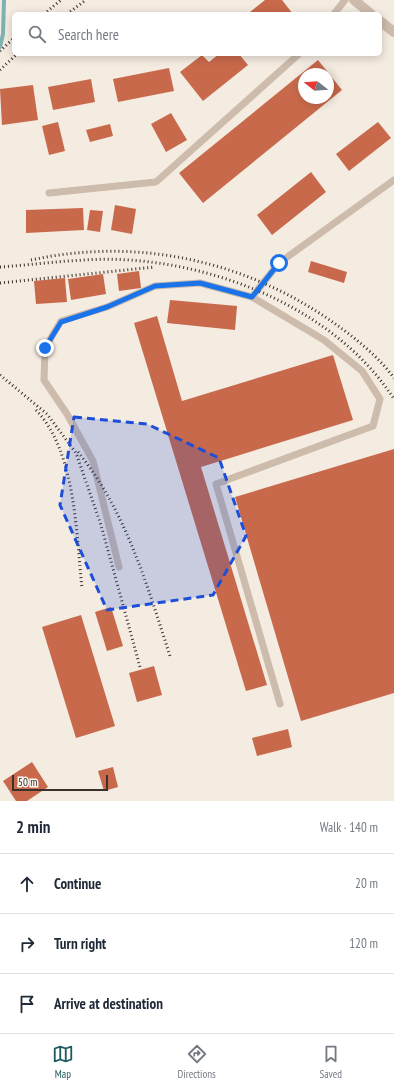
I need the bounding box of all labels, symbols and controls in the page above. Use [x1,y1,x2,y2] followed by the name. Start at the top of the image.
[12,12,382,56] search box
[26,23,48,45] icon: search
[58,25,119,44] text: Search here
[298,68,334,104] north arrow
[270,254,288,272] route start
[36,339,54,357] route end
[12,773,108,792] scale bar
[18,775,37,789] text: 50 m
[16,816,50,838] text: 2 min
[320,819,378,836] text: Walk · 140 m
[16,873,38,895] icon: ahead
[54,874,101,893] text: Continue
[355,875,378,892] text: 20 m
[16,933,38,955] icon: right
[54,934,106,953] text: Turn right
[349,935,378,952] text: 120 m
[16,993,38,1015] icon: arrive
[54,994,163,1013] text: Arrive at destination
[52,1043,74,1081] tab: Map
[178,1043,216,1081] tab: Directions
[319,1043,342,1081] tab: Saved

